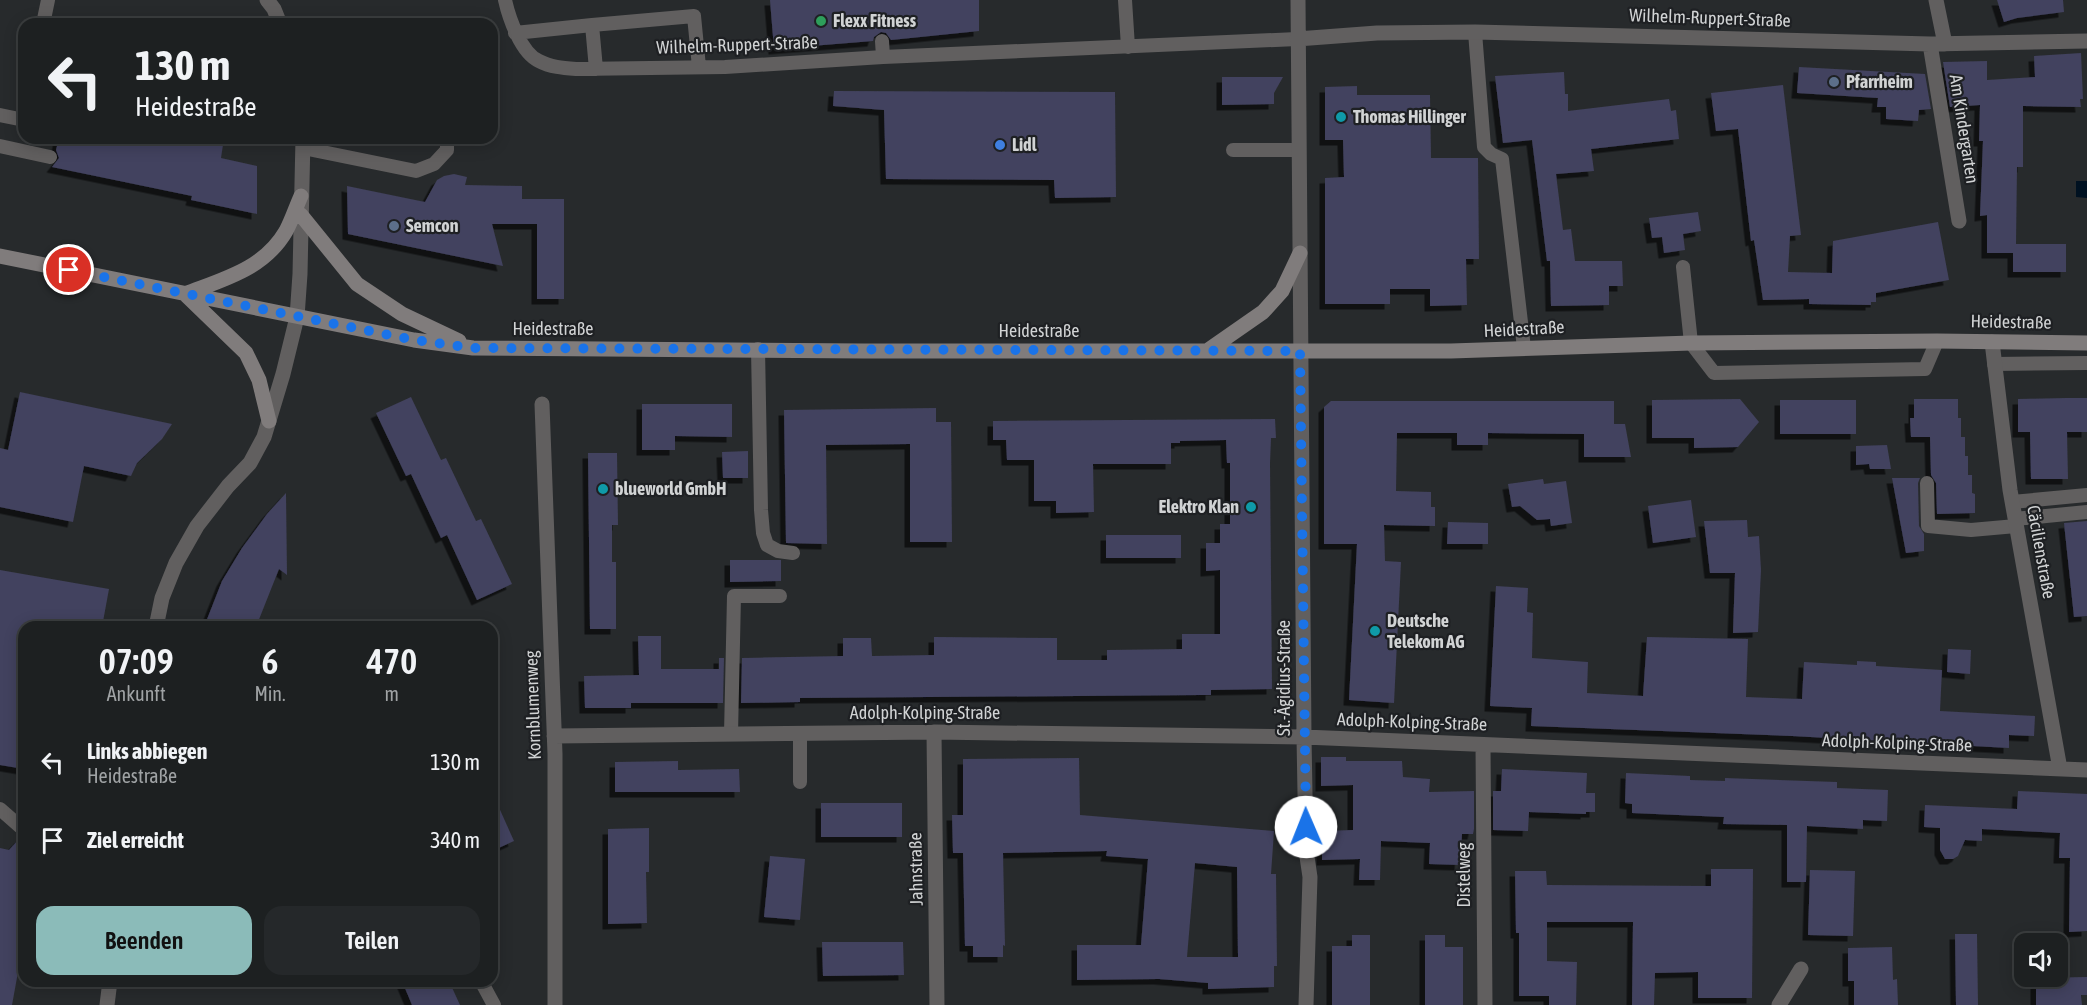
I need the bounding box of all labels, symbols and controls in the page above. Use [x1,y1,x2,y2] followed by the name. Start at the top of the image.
[1629,4,1791,31] street label: Wilhelm-Ruppert-Straße
[833,10,917,31] place label: Flexx Fitness
[814,14,828,28] marker: Flexx Fitness
[656,31,818,58] street label: Wilhelm-Ruppert-Straße
[135,41,230,89] text: 130 m
[36,42,114,120] icon: left
[1846,71,1913,92] place label: Pfarrheim
[1946,73,1983,185] street label: Am Kindergarten
[1827,75,1841,89] marker: Pfarrheim
[135,91,256,122] text: Heidestraße
[1353,106,1466,127] place label: Thomas Hillinger
[1334,110,1348,124] marker: Thomas Hillinger
[1012,134,1037,155] place label: Lidl
[993,138,1007,152] marker: Lidl
[406,215,459,236] place label: Semcon
[387,219,401,233] marker: Semcon
[43,244,94,295] pin
[52,253,85,286] icon: arrive
[1970,310,2052,333] street label: Heidestraße
[1483,316,1565,341] street label: Heidestraße
[513,318,593,339] street label: Heidestraße
[999,320,1079,341] street label: Heidestraße
[615,478,726,499] place label: blueworld GmbH
[596,482,610,496] marker: blueworld GmbH
[1159,496,1239,517] place label: Elektro Klan
[1244,500,1258,514] marker: Elektro Klan
[2023,504,2060,600] street label: Cäcilienstraße
[1387,610,1465,652] place label: Deutsche Telekom AG
[1273,620,1294,736] street label: St.-Ägidius-Straße
[1368,624,1382,638] marker: Deutsche Telekom AG
[99,640,174,682] text: 07:09
[262,640,278,682] text: 6
[366,640,417,682] text: 470
[520,650,545,760] street label: Kornblumenweg
[107,682,166,705] text: Ankunft
[254,682,286,705] text: Min.
[385,682,399,705] text: m
[850,702,1000,723] street label: Adolph-Kolping-Straße
[1337,708,1488,735] street label: Adolph-Kolping-Straße
[1822,729,1973,756] street label: Adolph-Kolping-Straße
[87,738,208,764] text: Links abbiegen
[36,746,69,779] icon: left
[430,749,480,775] text: 130 m
[87,764,177,787] text: Heidestraße
[1274,795,1338,859] position arrow
[36,824,69,857] icon: arrive
[87,827,184,853] text: Ziel erreicht
[430,827,480,853] text: 340 m
[904,832,927,906] street label: Jahnstraße
[1453,842,1474,907] street label: Distelweg
[36,906,252,975] button: Beenden
[264,906,480,975] button: Teilen
[2014,933,2068,987] map controls
[2014,933,2068,987] button: sound

